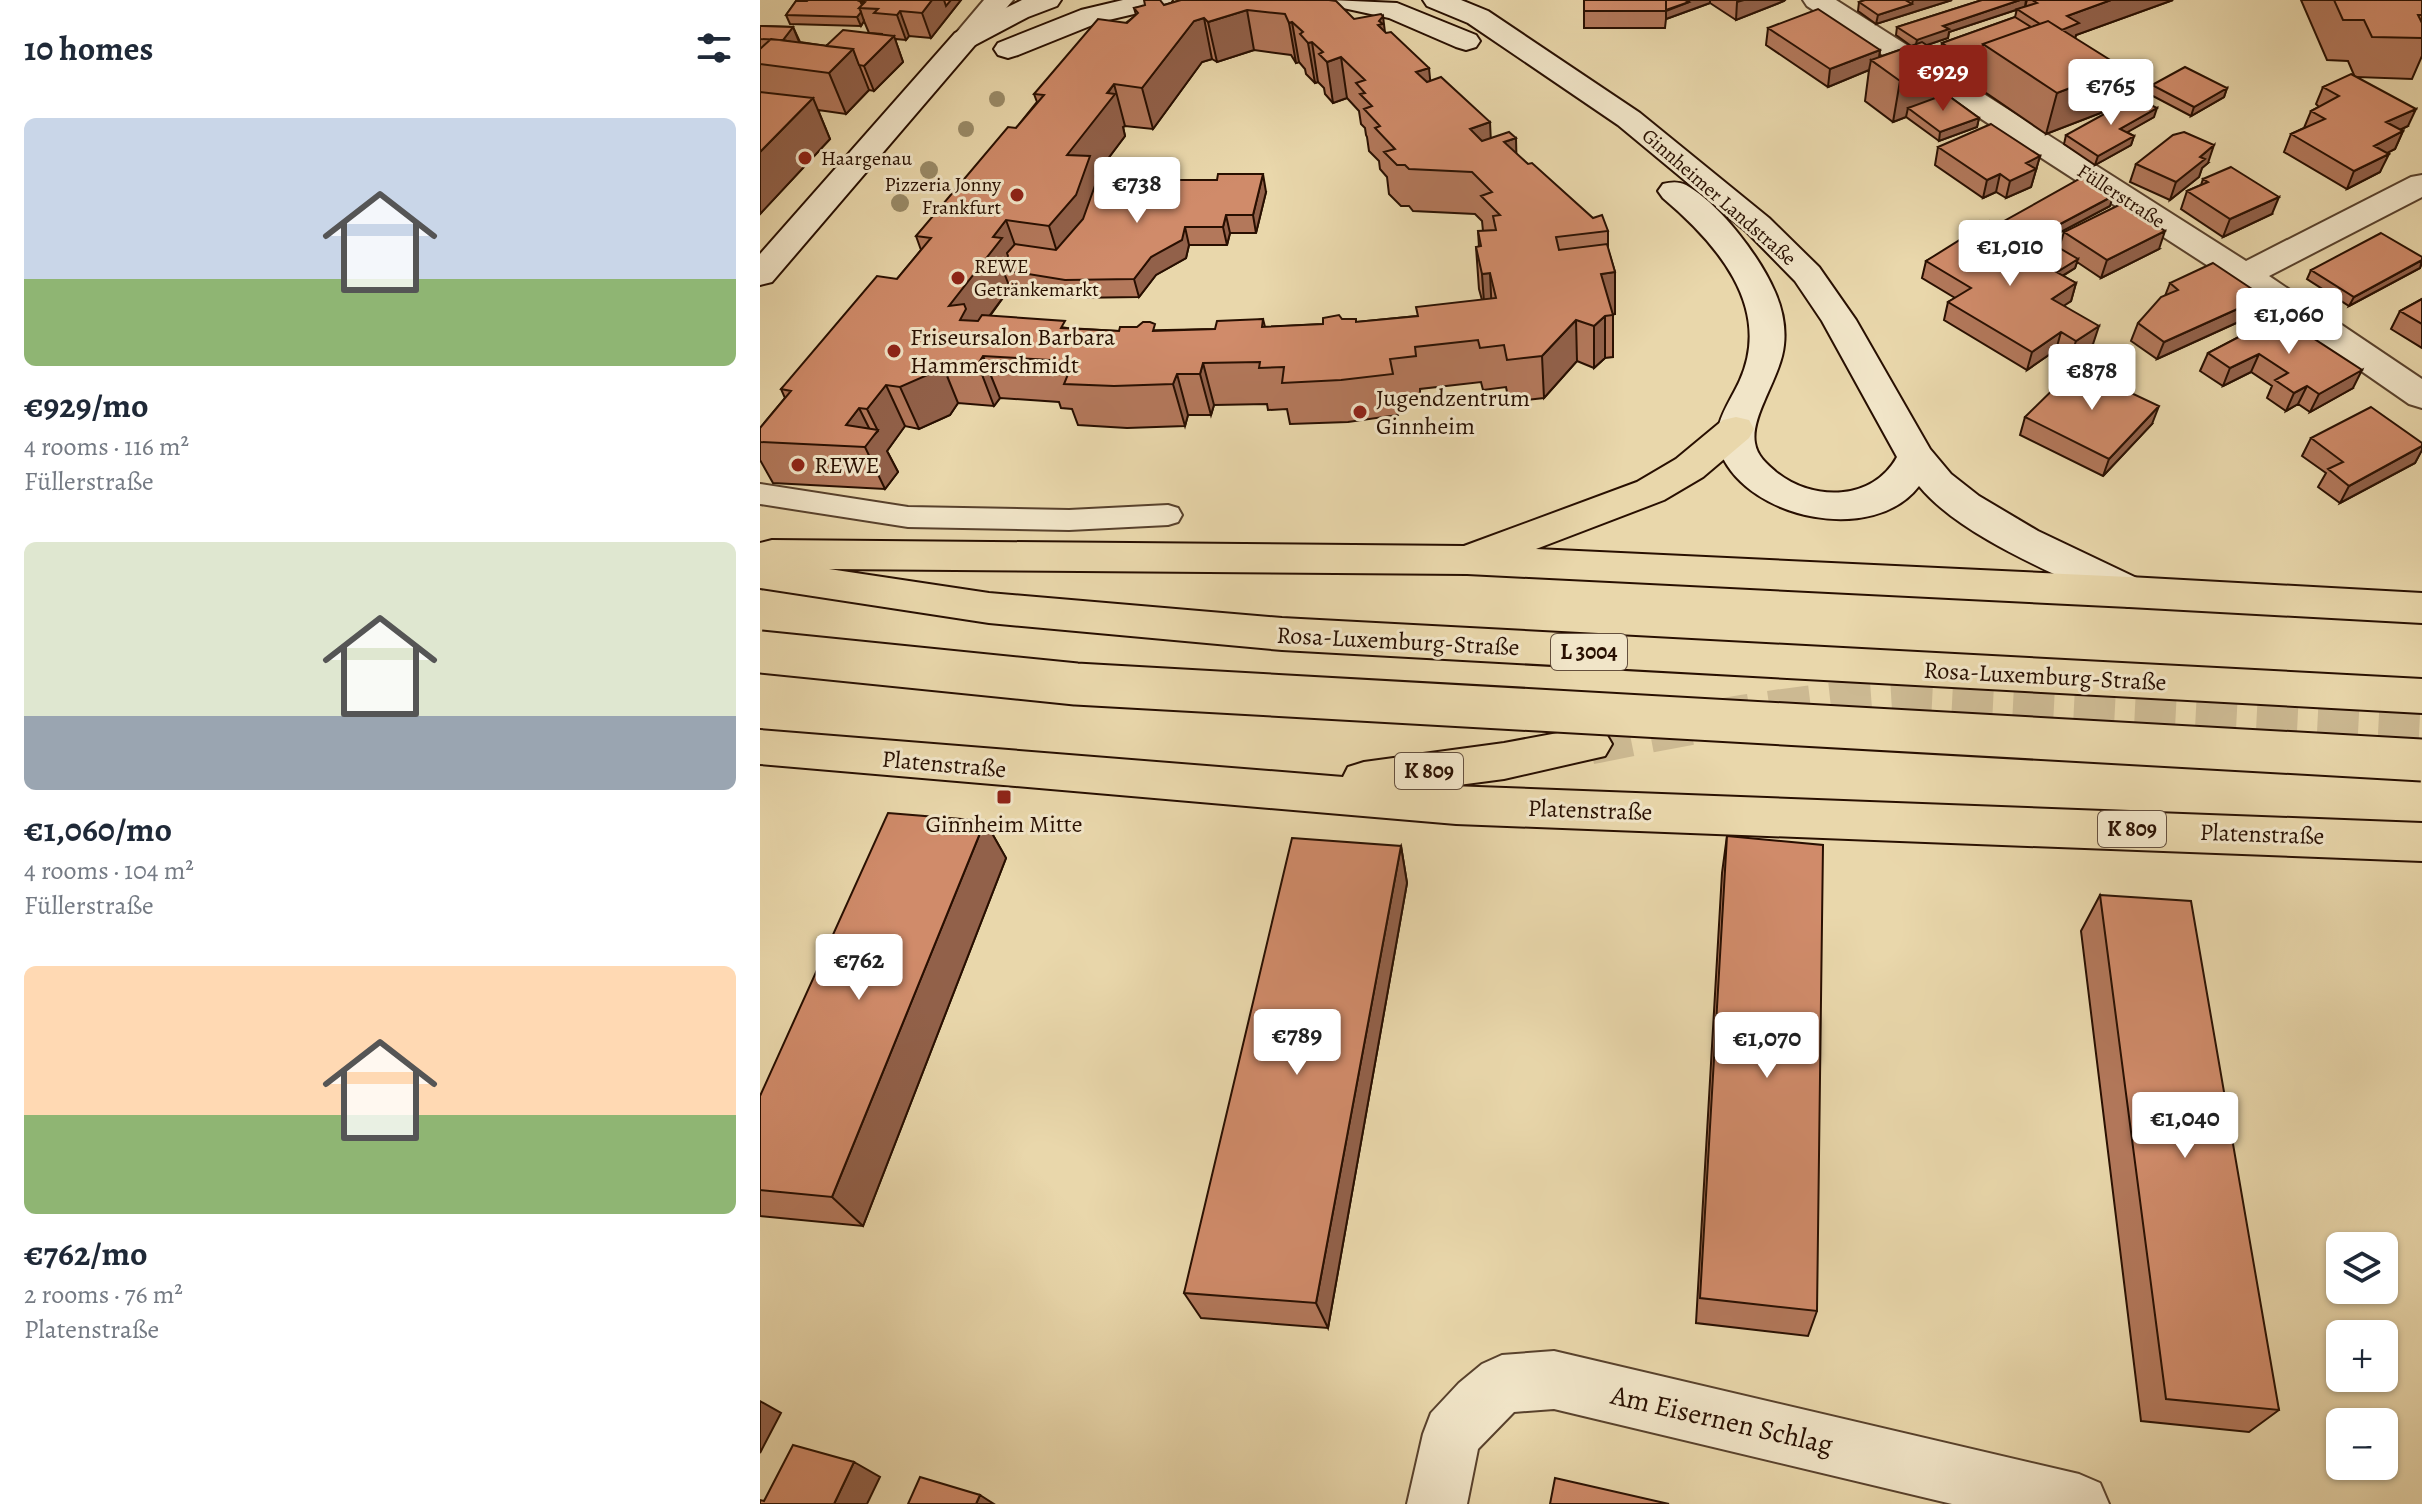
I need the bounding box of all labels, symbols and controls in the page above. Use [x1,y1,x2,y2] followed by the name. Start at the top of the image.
[24,25,153,72] text: 10 homes
[692,26,736,70] icon: filters
[1896,45,1990,113] pin: €929
[1917,53,1969,88] text: €929
[2064,59,2158,127] pin: €765
[2086,67,2136,102] text: €765
[1636,122,1802,272] street label: Ginnheimer Landstraße
[821,145,912,172] place label: Haargenau
[796,149,814,167] marker: Haargenau
[1090,157,1184,225] pin: €738
[2072,158,2170,234] street label: Füllerstraße
[1112,165,1162,200] text: €738
[308,170,452,314] icon: home
[884,171,1002,221] place label: Pizzeria Jonny Frankfurt
[1008,186,1026,204] marker: Pizzeria Jonny Frankfurt
[1945,220,2075,288] pin: €1,010
[1977,228,2043,263] text: €1,010
[974,253,1099,303] place label: REWE Getränkemarkt
[949,269,967,287] marker: REWE Getränkemarkt
[2224,288,2354,356] pin: €1,060
[2254,296,2324,331] text: €1,060
[910,321,1116,381] place label: Friseursalon Barbara Hammerschmidt
[885,342,903,360] marker: Friseursalon Barbara Hammerschmidt
[2045,344,2139,412] pin: €878
[2067,352,2118,387] text: €878
[24,382,149,429] text: €929/mo
[1376,382,1530,442] place label: Jugendzentrum Ginnheim
[1351,403,1369,421] marker: Jugendzentrum Ginnheim
[24,429,189,464] text: 4 rooms · 116 m²
[814,449,879,481] place label: REWE
[789,456,807,474] marker: REWE
[24,464,154,499] text: Füllerstraße
[308,594,452,738] icon: home
[1276,619,1520,663] street label: Rosa-Luxemburg-Straße
[1551,634,1627,670] road number: L 3004
[1923,654,2167,698] street label: Rosa-Luxemburg-Straße
[880,743,1008,785] street label: Platenstraße
[1395,753,1463,789] road number: K 809
[995,788,1013,806] marker: Ginnheim Mitte
[1527,792,1653,828] street label: Platenstraße
[24,806,172,853] text: €1,060/mo
[925,808,1083,840] place label: Ginnheim Mitte
[2098,811,2166,847] road number: K 809
[2199,816,2325,852] street label: Platenstraße
[24,853,194,888] text: 4 rooms · 104 m²
[24,888,154,923] text: Füllerstraße
[812,934,906,1002] pin: €762
[834,942,884,977] text: €762
[1250,1009,1344,1077] pin: €789
[1702,1012,1832,1080] pin: €1,070
[1272,1017,1322,1052] text: €789
[308,1018,452,1162] icon: home
[1733,1020,1801,1055] text: €1,070
[2120,1092,2250,1160] pin: €1,040
[2150,1100,2220,1135] text: €1,040
[24,1230,148,1277] text: €762/mo
[2326,1232,2398,1480] map controls
[2326,1232,2398,1304] button: layers
[24,1277,183,1312] text: 2 rooms · 76 m²
[24,1312,159,1347] text: Platenstraße
[2326,1320,2398,1392] button: +
[1606,1376,1837,1464] street label: Am Eisernen Schlag
[2326,1408,2398,1480] button: −

